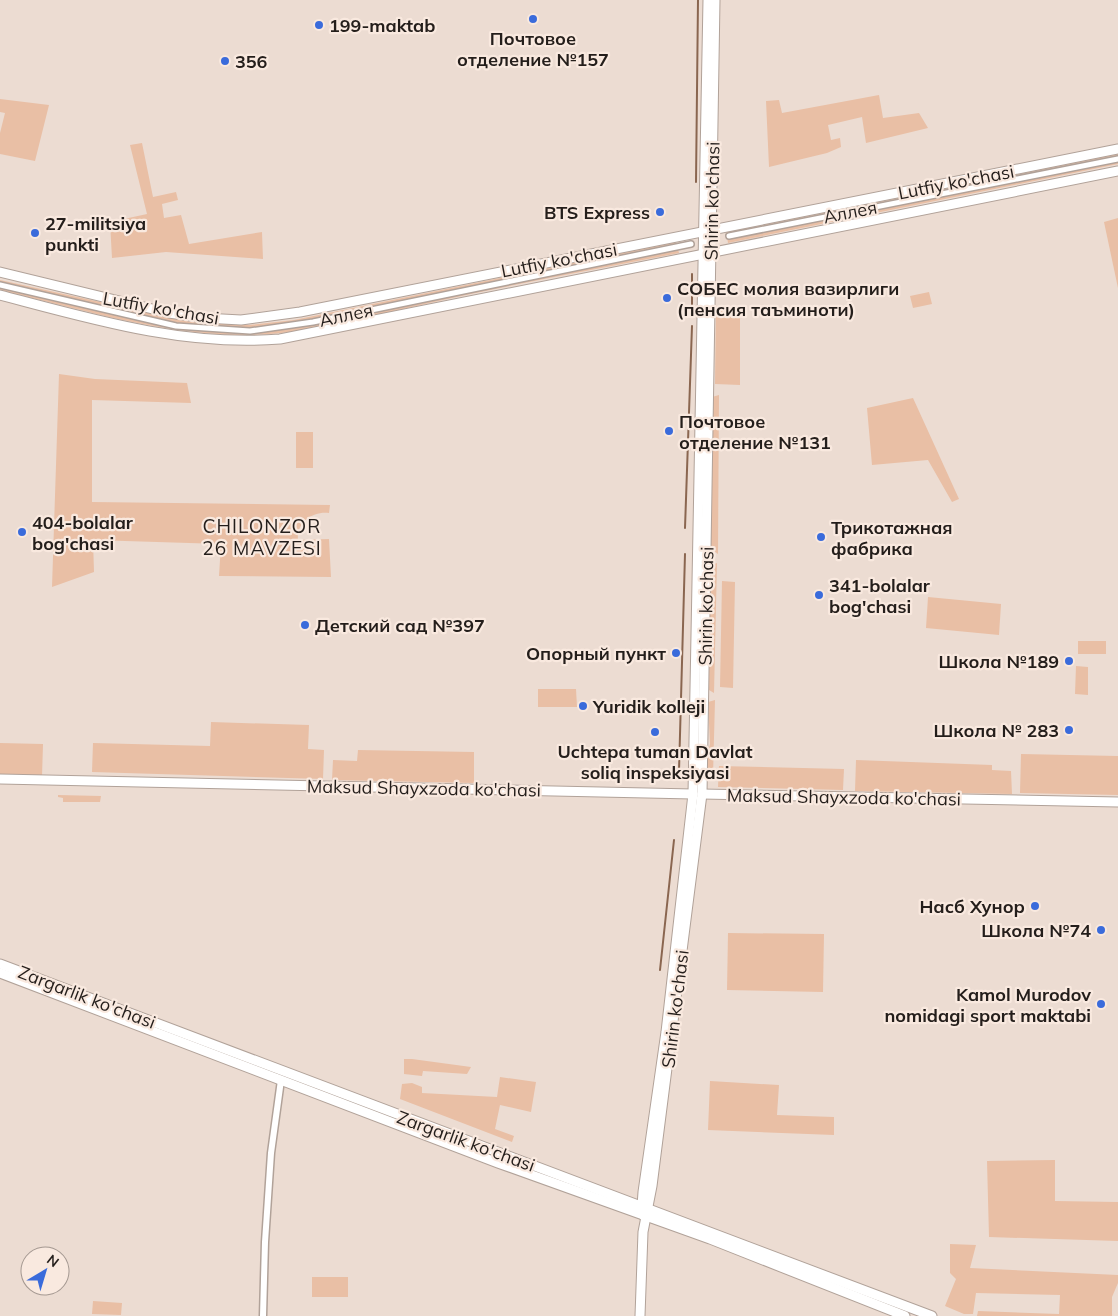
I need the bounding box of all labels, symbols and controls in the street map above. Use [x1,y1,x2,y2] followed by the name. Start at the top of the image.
[527,13,539,25] marker: Почтовое отделение №157
[329,14,435,37] place label: 199-maktab
[313,19,325,31] marker: 199-maktab
[457,27,609,71] place label: Почтовое отделение №157
[235,50,268,73] place label: 356
[219,55,231,67] marker: 356
[699,141,725,261] street label: Shirin ko'chasi
[896,159,1016,205] street label: Lutfiy ko'chasi
[821,196,879,228] street label: Аллея
[544,201,650,224] place label: BTS Express
[654,206,666,218] marker: BTS Express
[45,212,146,256] place label: 27-militsiya punkti
[29,227,41,239] marker: 27-militsiya punkti
[499,237,619,283] street label: Lutfiy ko'chasi
[677,277,899,321] place label: СОБЕС молия вазирлиги (пенсия таъминоти)
[101,286,221,330] street label: Lutfiy ko'chasi
[661,292,673,304] marker: СОБЕС молия вазирлиги (пенсия таъминоти)
[317,298,375,332] street label: Аллея
[679,410,831,454] place label: Почтовое отделение №131
[663,425,675,437] marker: Почтовое отделение №131
[32,511,134,555] place label: 404-bolalar bog'chasi
[202,514,322,560] district label: CHILONZOR 26 MAVZESI
[831,516,953,560] place label: Трикотажная фабрика
[16,526,28,538] marker: 404-bolalar bog'chasi
[815,531,827,543] marker: Трикотажная фабрика
[693,546,719,666] street label: Shirin ko'chasi
[829,574,931,618] place label: 341-bolalar bog'chasi
[813,589,825,601] marker: 341-bolalar bog'chasi
[315,614,485,637] place label: Детский сад №397
[299,619,311,631] marker: Детский сад №397
[526,642,666,665] place label: Опорный пункт
[670,647,682,659] marker: Опорный пункт
[938,650,1059,673] place label: Школа №189
[1063,655,1075,667] marker: Школа №189
[592,695,705,718] place label: Yuridik kolleji
[577,700,589,712] marker: Yuridik kolleji
[934,719,1059,742] place label: Школа № 283
[1063,724,1075,736] marker: Школа № 283
[649,726,661,738] marker: Uchtepa tuman Davlat soliq inspeksiyasi
[557,740,753,784] place label: Uchtepa tuman Davlat soliq inspeksiyasi
[307,774,541,802] street label: Maksud Shayxzoda ko'chasi
[727,783,961,811] street label: Maksud Shayxzoda ko'chasi
[919,895,1025,918] place label: Насб Хунор
[1029,900,1041,912] marker: Насб Хунор
[981,919,1091,942] place label: Школа №74
[1095,924,1107,936] marker: Школа №74
[656,949,694,1069] street label: Shirin ko'chasi
[15,960,159,1034] street label: Zargarlik ko'chasi
[884,983,1091,1027] place label: Kamol Murodov nomidagi sport maktabi
[1095,998,1107,1010] marker: Kamol Murodov nomidagi sport maktabi
[394,1105,538,1177] street label: Zargarlik ko'chasi
[20,1246,70,1296] north arrow
[43,1250,63,1271] text: N

